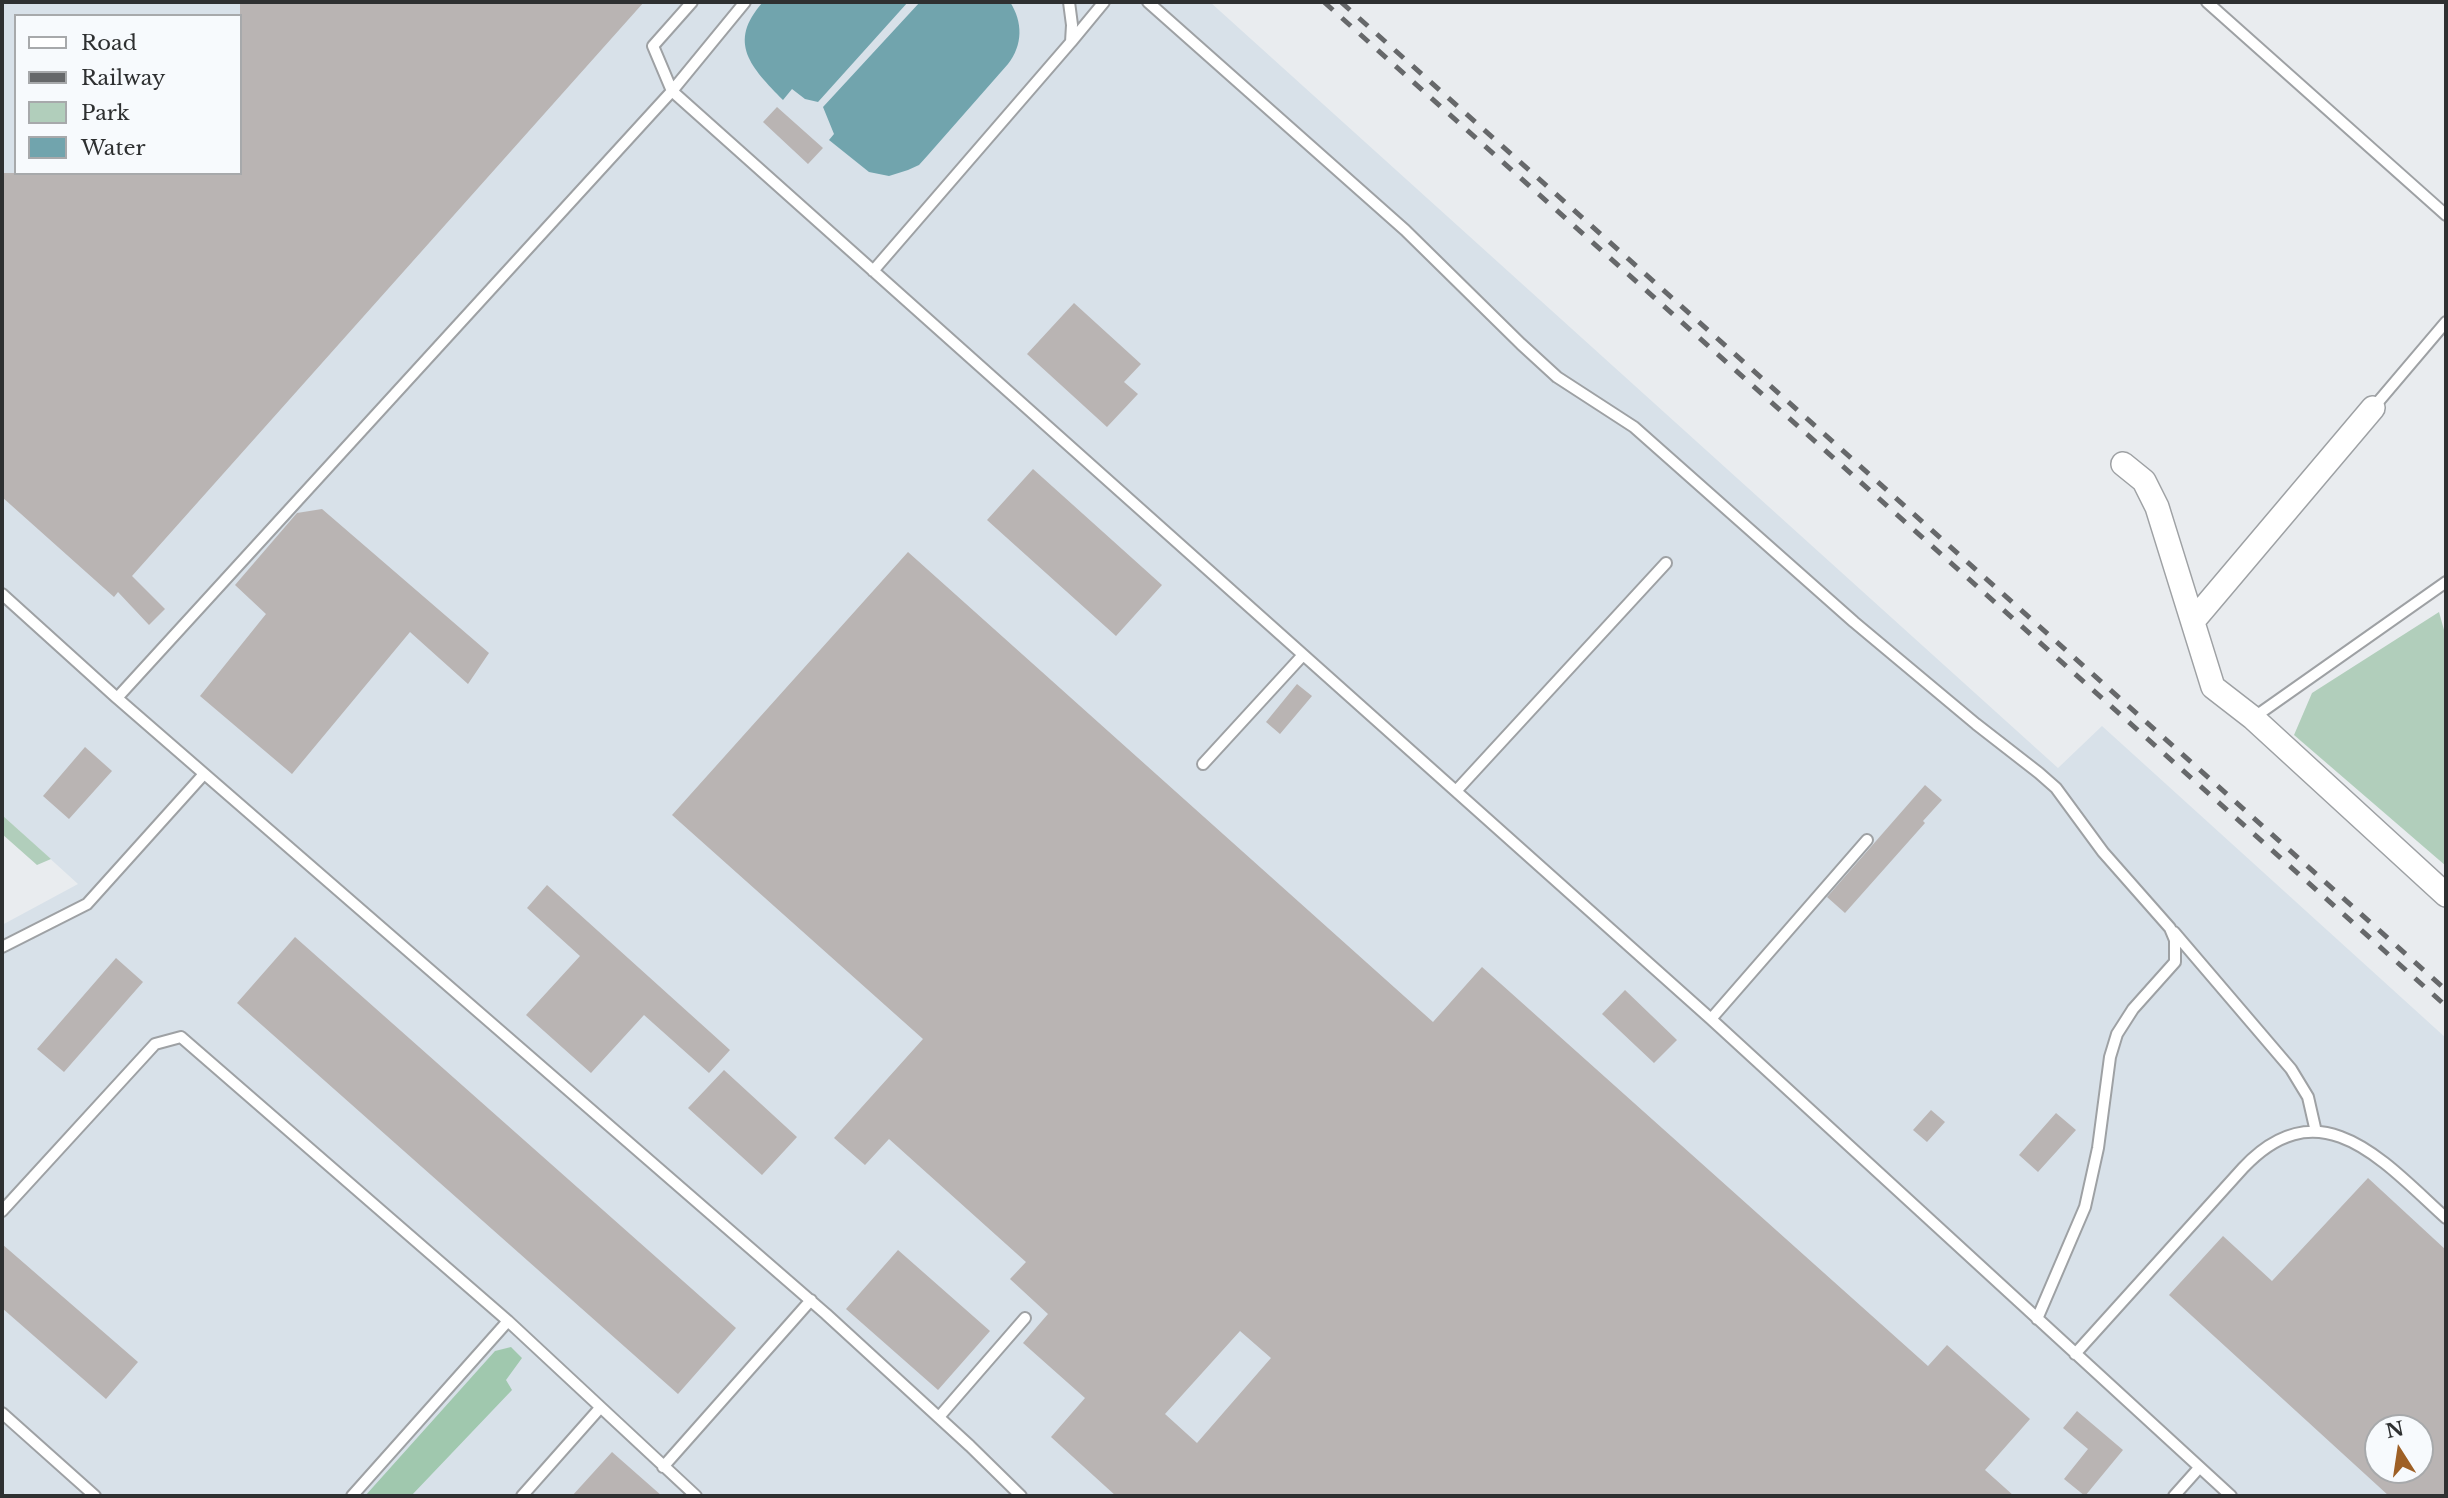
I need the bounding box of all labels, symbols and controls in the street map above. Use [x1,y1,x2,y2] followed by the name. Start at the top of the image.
[14,14,242,175] legend
[81,30,137,56] text: Road
[81,65,165,91] text: Railway
[81,100,130,126] text: Park
[81,135,145,161] text: Water
[2364,1414,2434,1484] north arrow
[2384,1417,2406,1443] text: N

